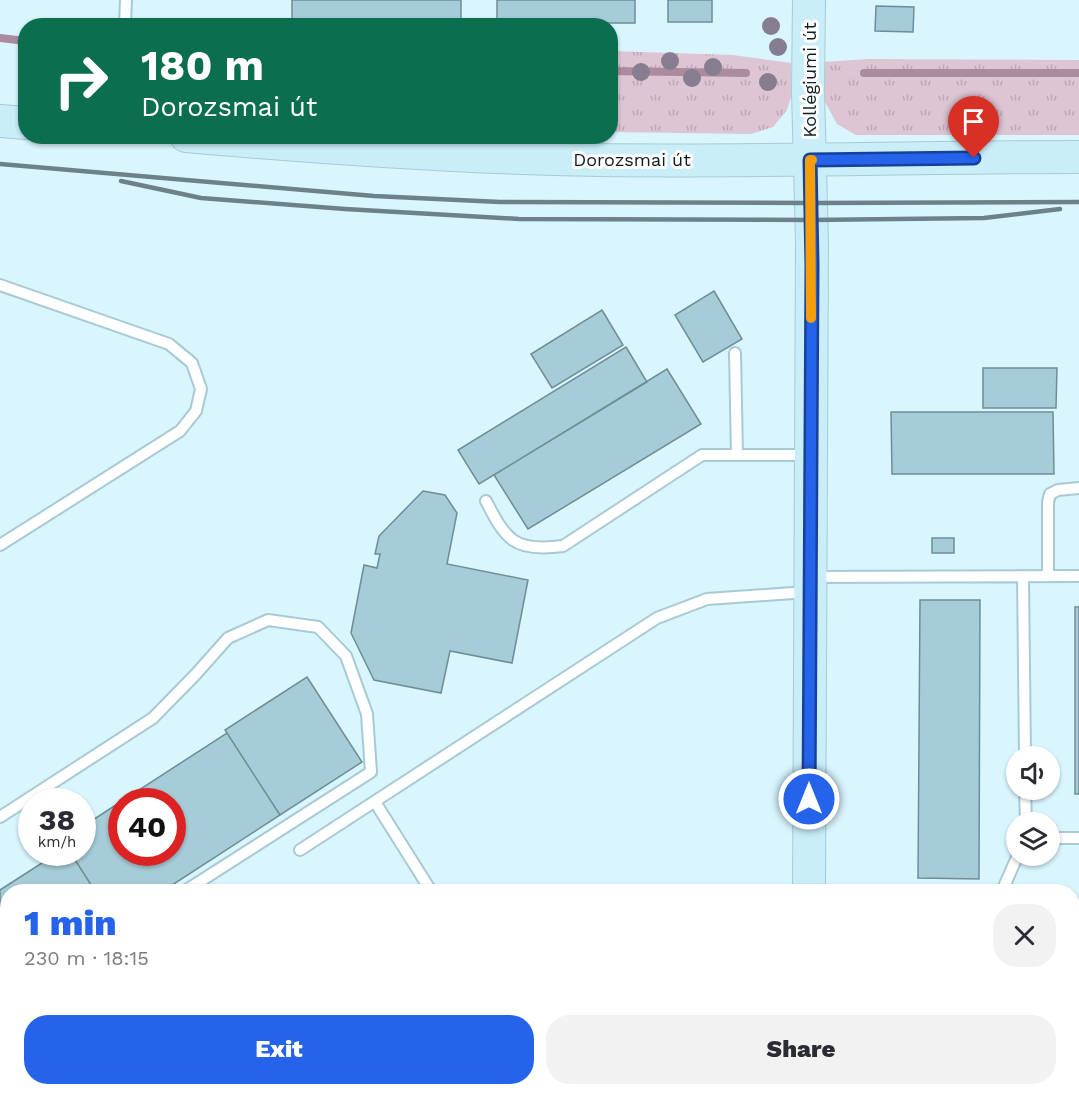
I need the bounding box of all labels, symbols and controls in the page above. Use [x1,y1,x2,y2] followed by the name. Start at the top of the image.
[799,22,820,138] street label: Kollégiumi út
[141,41,264,90] text: 180 m
[42,42,120,120] icon: right
[141,91,317,123] text: Dorozsmai út
[948,96,999,158] pin
[957,105,990,138] icon: arrive
[573,149,691,170] street label: Dorozsmai út
[1006,746,1060,866] map controls
[1006,746,1060,800] button: sound
[777,767,841,831] position arrow
[108,788,186,866] speed limit sign: 40
[39,802,75,837] text: 38
[1006,812,1060,866] button: layers
[38,833,76,851] text: km/h
[24,902,117,944] text: 1 min
[993,904,1056,967] button: close
[24,946,149,970] text: 230 m · 18:15
[24,1015,534,1084] button: Exit
[546,1015,1056,1084] button: Share

